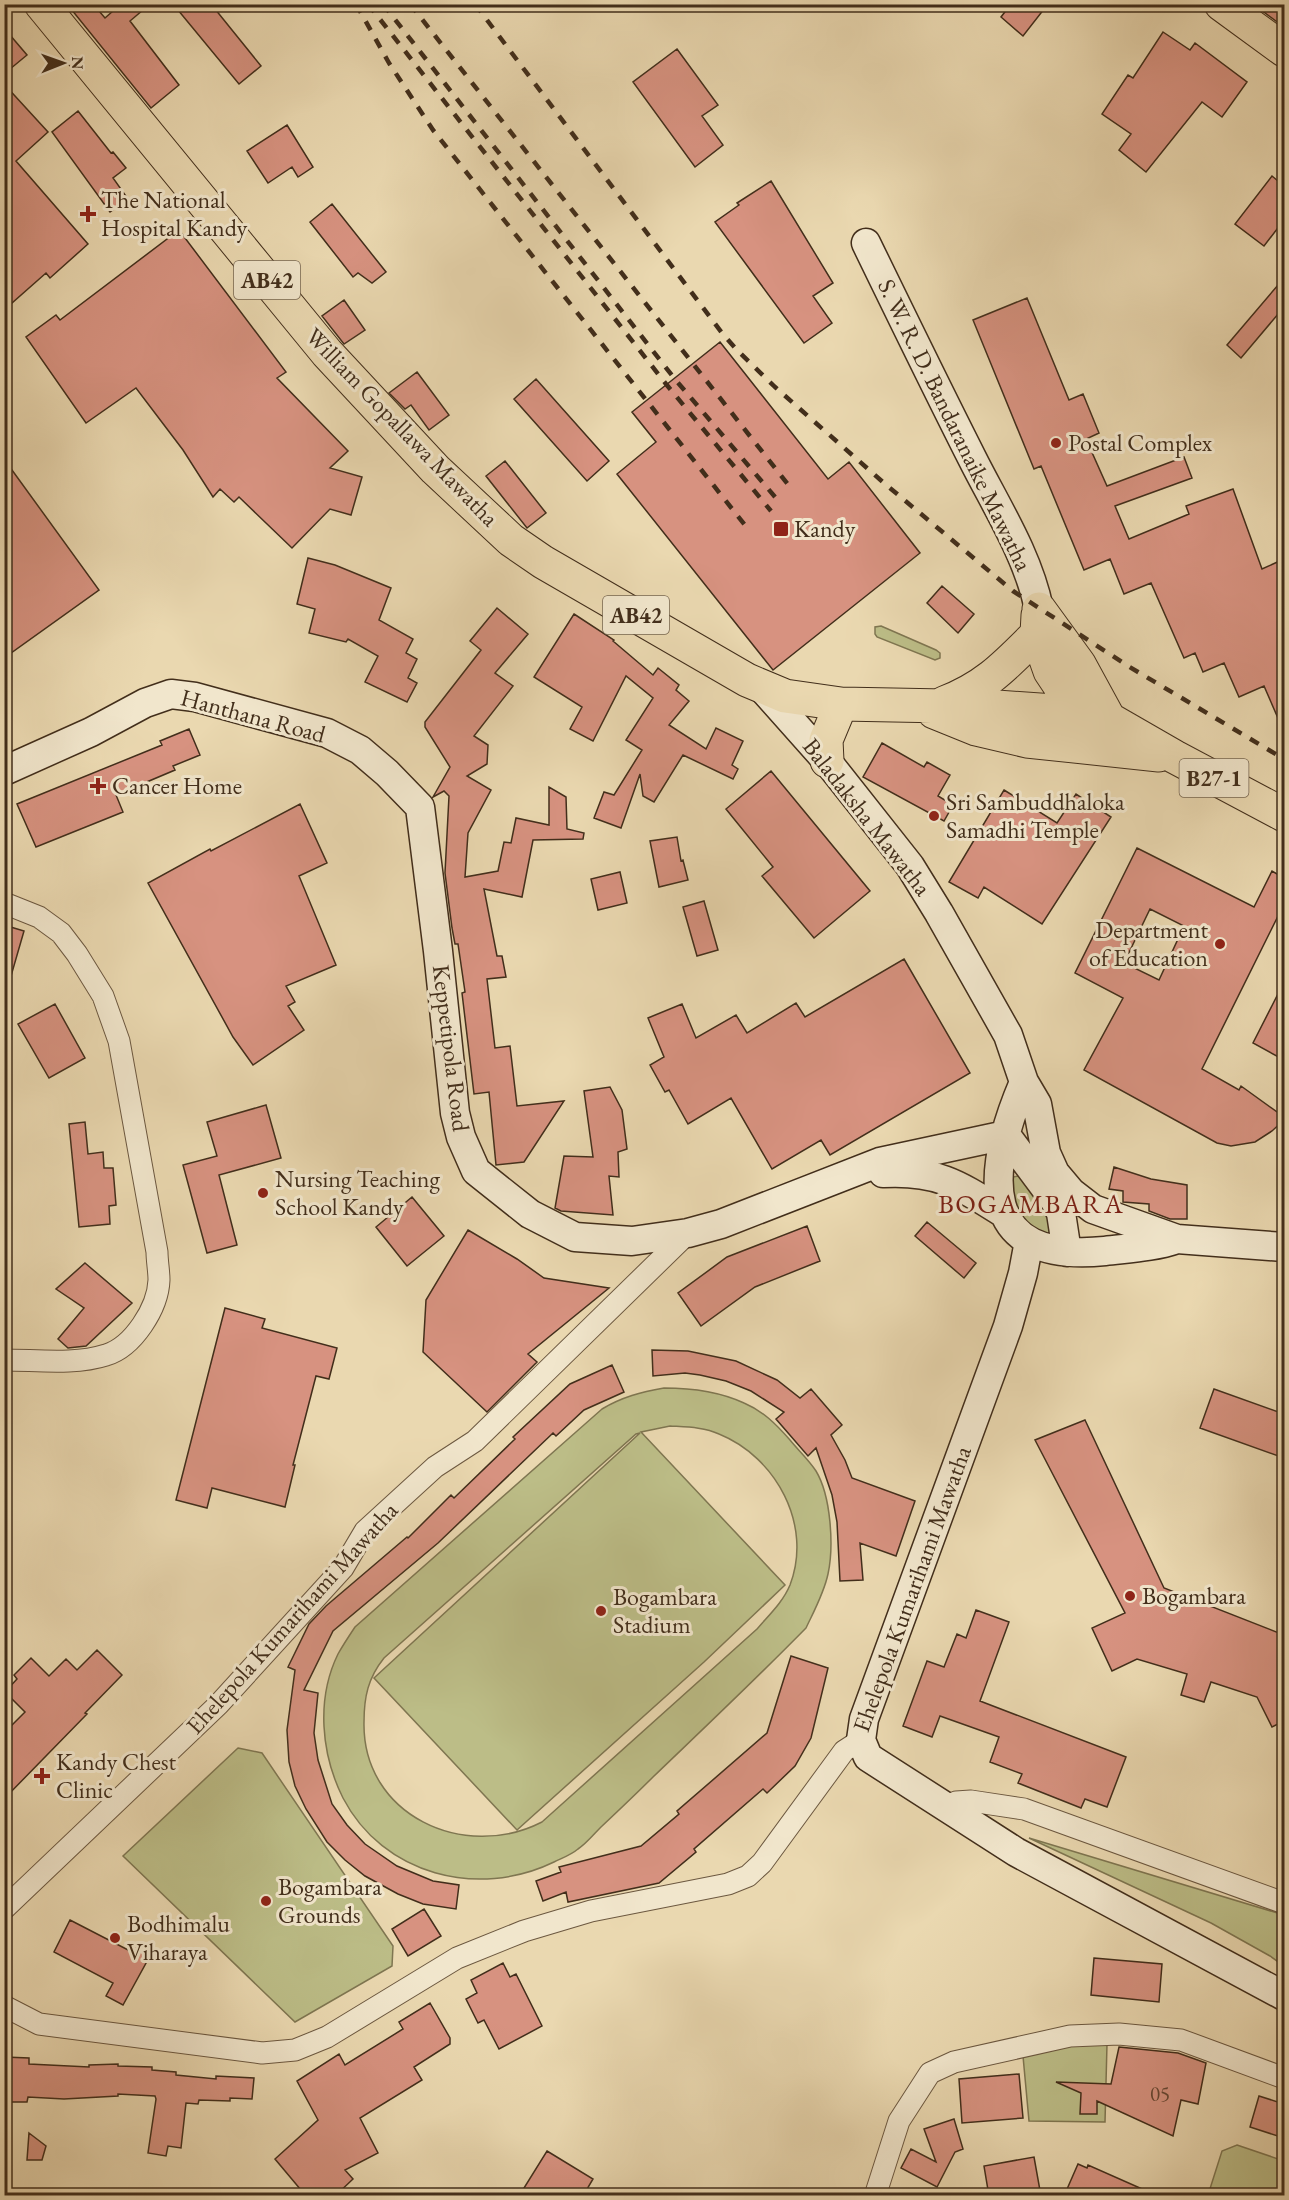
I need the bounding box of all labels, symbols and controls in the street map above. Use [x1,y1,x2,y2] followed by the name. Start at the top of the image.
[33,33,93,93] north arrow
[67,56,88,69] text: N
[101,184,248,243] place label: The National Hospital Kandy
[79,205,97,223] marker: The National Hospital Kandy
[234,261,300,299] road number: AB42
[871,274,1040,576] street label: S. W. R. D. Bandaranaike Mawatha
[299,320,506,533] street label: William Gopallawa Mawatha
[1068,427,1213,458] place label: Postal Complex
[1049,436,1063,450] marker: Postal Complex
[794,513,856,544] place label: Kandy
[772,520,790,538] marker: Kandy
[603,596,669,634] road number: AB42
[177,681,330,750] street label: Hanthana Road
[796,732,939,902] street label: Baladaksha Mawatha
[1180,759,1248,797] road number: B27-1
[112,770,242,801] place label: Cancer Home
[89,777,107,795] marker: Cancer Home
[946,786,1125,845] place label: Sri Sambuddhaloka Samadhi Temple
[927,809,941,823] marker: Sri Sambuddhaloka Samadhi Temple
[1089,914,1208,973] place label: Department of Education
[1213,937,1227,951] marker: Department of Education
[426,963,477,1134] street label: Keppetipola Road
[275,1163,440,1222] place label: Nursing Teaching School Kandy
[256,1186,270,1200] marker: Nursing Teaching School Kandy
[938,1186,1124,1221] district label: BOGAMBARA
[845,1441,978,1736] street label: Ehelepola Kumarihami Mawatha
[179,1495,405,1740] street label: Ehelepola Kumarihami Mawatha
[1142,1580,1246,1611] place label: Bogambara
[613,1581,717,1640] place label: Bogambara Stadium
[1123,1589,1137,1603] marker: Bogambara
[594,1604,608,1618] marker: Bogambara Stadium
[56,1746,177,1805] place label: Kandy Chest Clinic
[33,1767,51,1785] marker: Kandy Chest Clinic
[278,1871,382,1930] place label: Bogambara Grounds
[259,1894,273,1908] marker: Bogambara Grounds
[127,1908,230,1967] place label: Bodhimalu Viharaya
[108,1931,122,1945] marker: Bodhimalu Viharaya
[1150,2080,1170,2107] house number: 05

